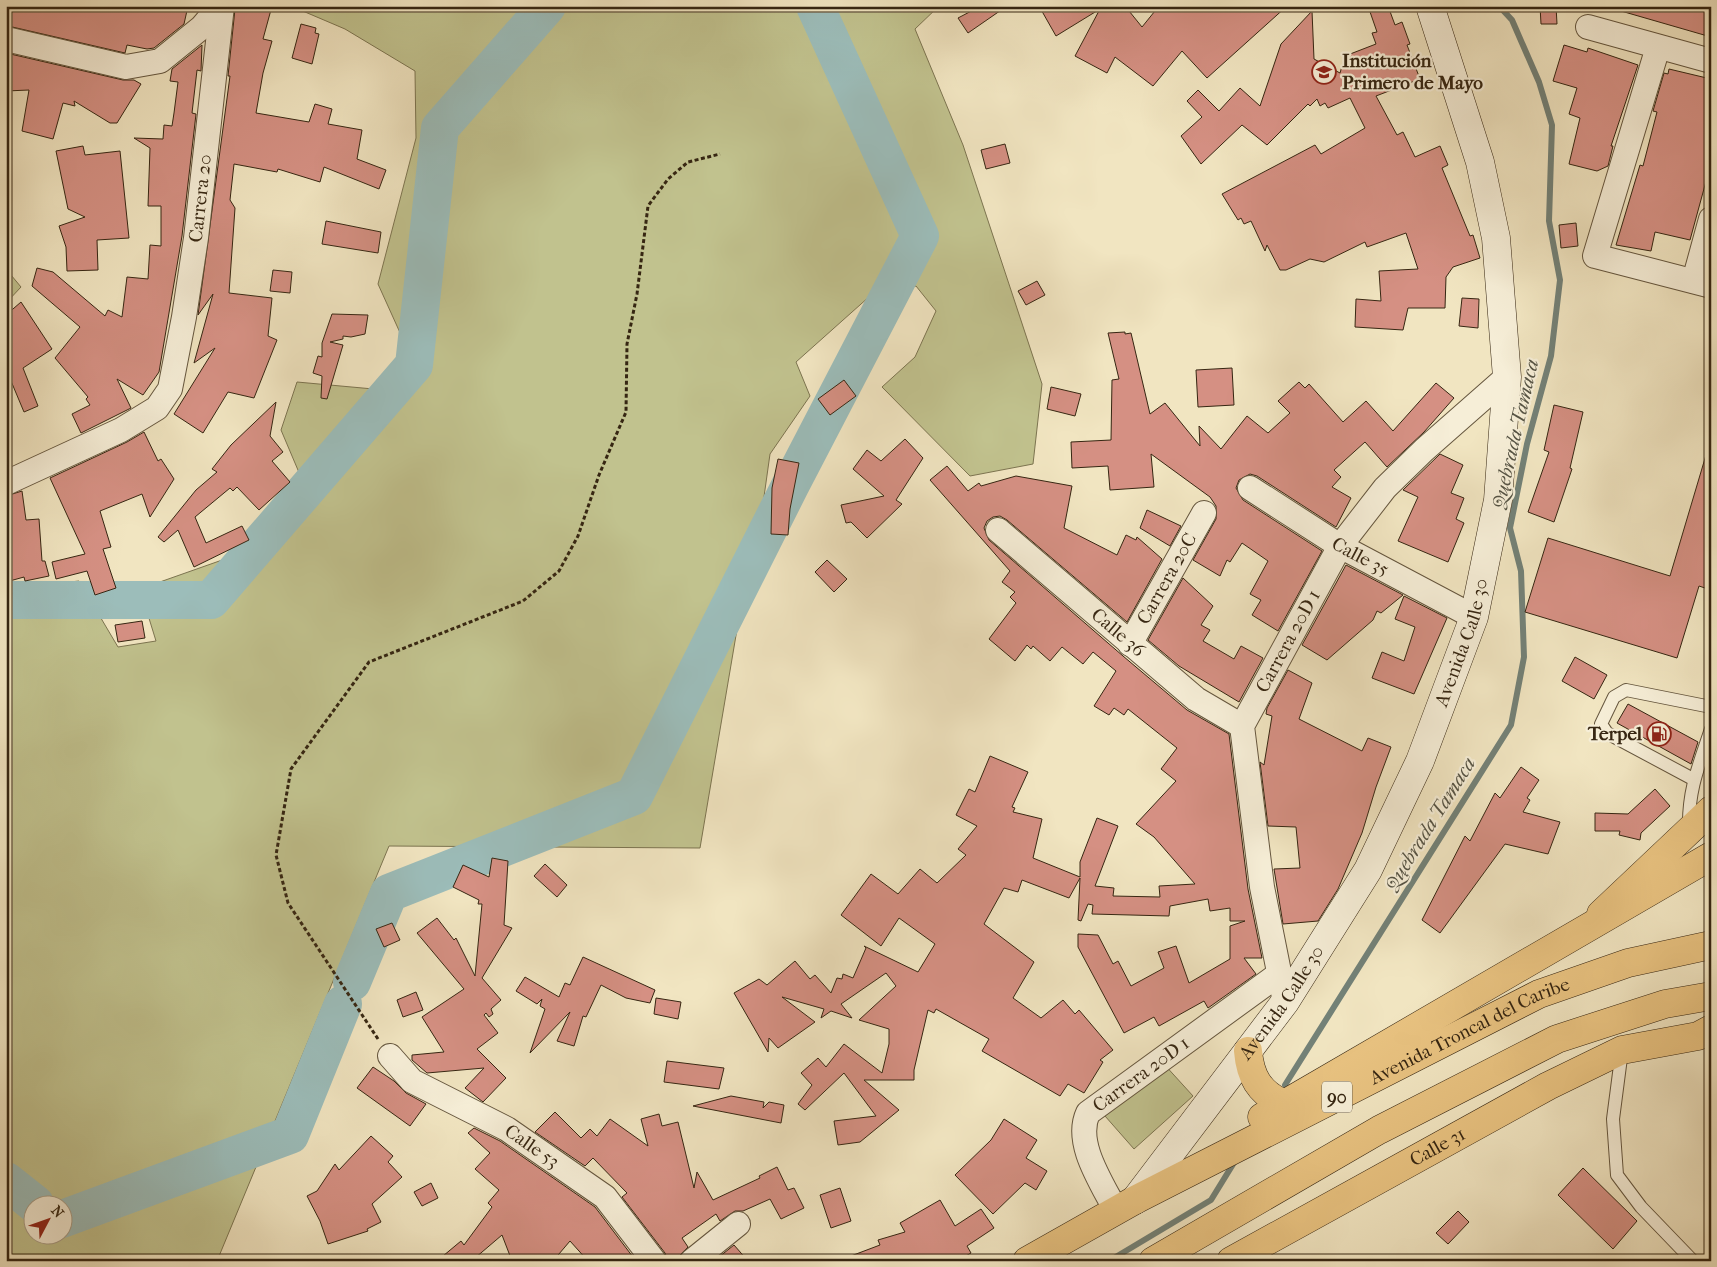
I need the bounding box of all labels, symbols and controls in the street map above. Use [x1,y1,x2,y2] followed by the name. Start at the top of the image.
[1342,50,1483,94] place label: Institución Primero de Mayo
[1311,59,1337,85] school or university icon: Institución Primero de Mayo
[185,153,216,243] street label: Carrera 20
[1486,357,1544,512] water label: Quebrada Tamaca
[1132,529,1201,628] street label: Carrera 20C
[1327,533,1393,581] street label: Calle 35
[1430,576,1493,711] street label: Avenida Calle 30
[1251,586,1325,696] street label: Carrera 20D 1
[1087,604,1150,662] street label: Calle 36
[1646,721,1672,747] fuel station icon: Terpel
[1587,723,1643,745] place label: Terpel
[1379,753,1481,896] water label: Quebrada Tamaca
[1234,941,1329,1065] street label: Avenida Calle 30
[1365,973,1572,1090] street label: Avenida Troncal del Caribe
[1089,1032,1193,1117] street label: Carrera 20D 1
[1322,1082,1352,1112] road number: 90
[500,1120,563,1173] street label: Calle 53
[1406,1123,1469,1171] street label: Calle 31
[22,1194,72,1244] north arrow
[48,1202,68,1222] text: N

